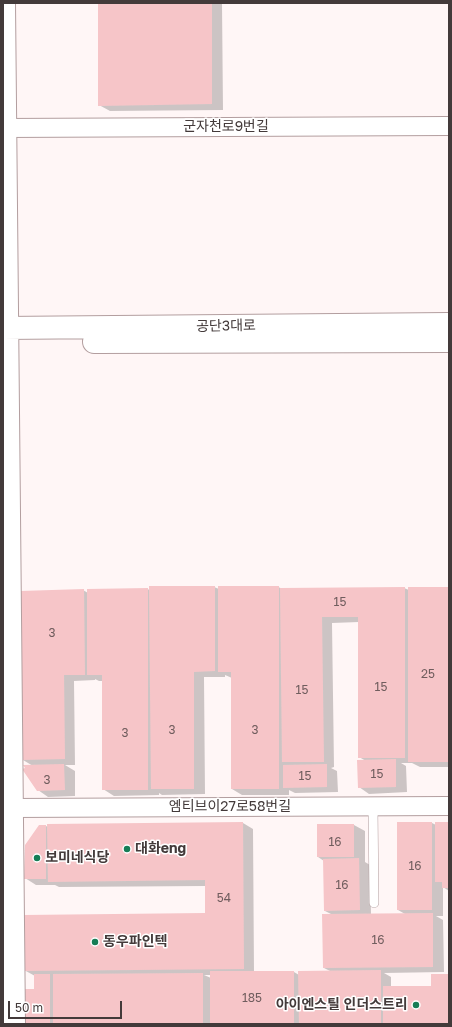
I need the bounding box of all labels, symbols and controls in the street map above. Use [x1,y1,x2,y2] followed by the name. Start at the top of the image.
[183,119,269,135] street label: 군자천로9번길
[196,317,256,335] street label: 공단3대로
[334,595,346,609] house number: 15
[48,626,56,640] house number: 3
[421,667,435,681] house number: 25
[375,680,387,694] house number: 15
[296,683,308,697] house number: 15
[168,723,176,737] house number: 3
[251,723,259,737] house number: 3
[121,726,129,740] house number: 3
[371,767,383,781] house number: 15
[299,769,311,783] house number: 15
[43,773,51,787] house number: 3
[169,799,291,815] street label: 엠티브이27로58번길
[328,835,342,849] house number: 16
[135,841,186,857] place label: 대화eng
[122,844,132,854] marker: 대화eng
[45,850,109,866] place label: 보미네식당
[32,853,42,863] marker: 보미네식당
[408,859,422,873] house number: 16
[335,878,349,892] house number: 16
[217,891,231,905] house number: 54
[371,933,385,947] house number: 16
[103,934,167,950] place label: 동우파인텍
[90,937,100,947] marker: 동우파인텍
[242,991,262,1005] house number: 185
[10,993,124,1019] scale bar
[276,997,408,1013] place label: 아이엔스틸 인더스트리
[15,1000,43,1015] text: 50 m
[411,1000,421,1010] marker: 아이엔스틸 인더스트리

